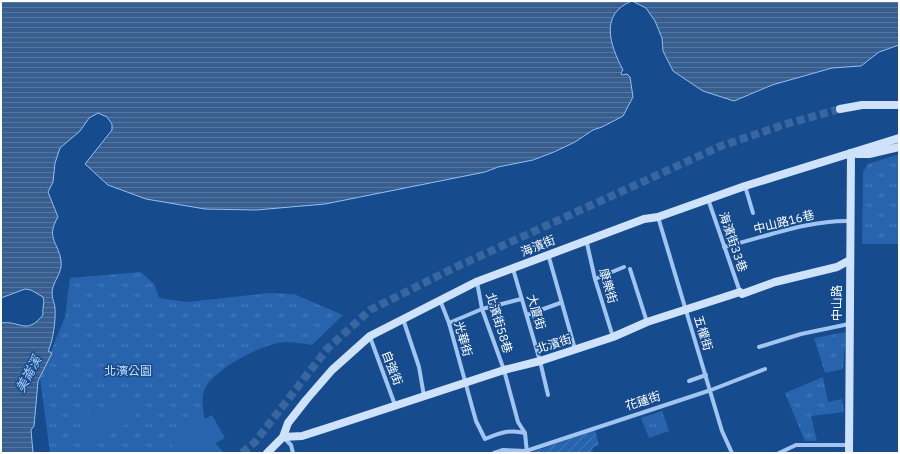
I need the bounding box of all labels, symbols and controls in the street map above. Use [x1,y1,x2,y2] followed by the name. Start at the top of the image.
[752,207,816,236] street label: 中山路16巷
[716,210,751,274] street label: 海濱街33巷
[518,232,557,259] street label: 海濱街
[596,266,621,305] street label: 康樂街
[829,285,844,321] street label: 中山路
[483,291,516,355] street label: 北濱街58巷
[524,292,549,331] street label: 大廈街
[691,313,716,352] street label: 五權街
[451,319,476,358] street label: 光華街
[534,331,573,356] street label: 北濱街
[379,348,406,387] street label: 自強街
[12,351,46,395] water label: 美崙溪
[104,363,152,378] park label: 北濱公園
[623,388,662,413] street label: 花蓮街

